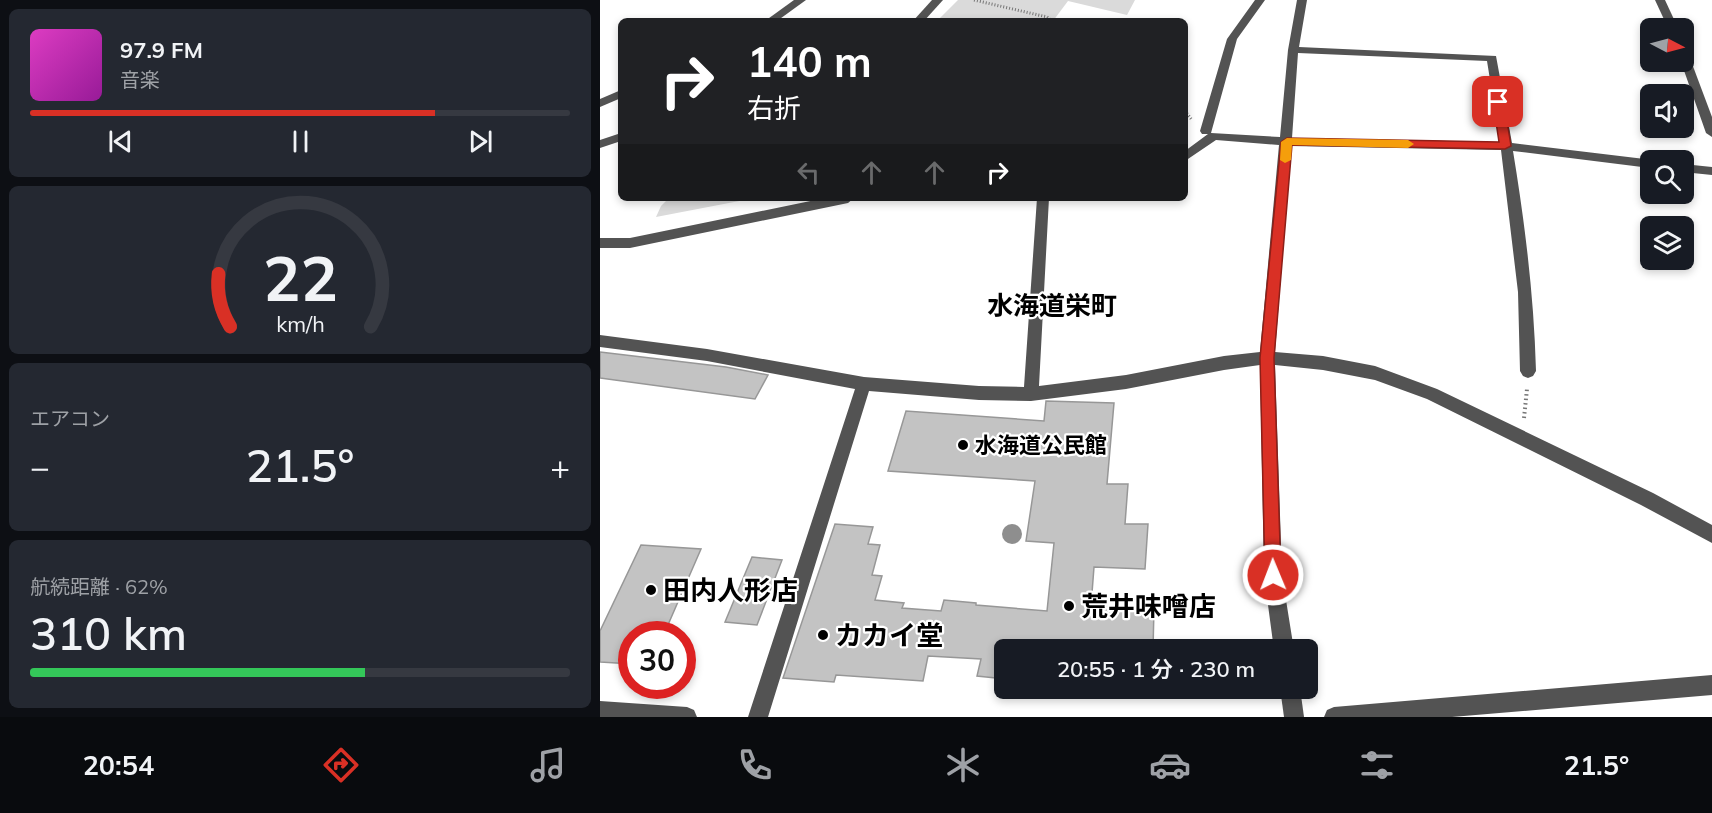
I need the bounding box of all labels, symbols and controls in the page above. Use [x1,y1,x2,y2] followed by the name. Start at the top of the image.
[1640,18,1694,72] north arrow
[1640,18,1694,270] map controls
[747,35,872,88] text: 140 m
[120,36,203,64] text: 97.9 FM
[648,42,726,120] icon: right
[120,67,160,92] text: 音楽
[1472,76,1523,127] pin
[1640,84,1694,138] button: sound
[1481,85,1514,118] icon: arrive
[747,91,801,125] text: 右折
[104,125,137,158] icon: previous
[284,125,317,158] icon: pause
[464,125,497,158] icon: next
[1640,150,1694,204] button: search
[792,156,825,189] icon: left
[855,156,888,189] icon: ahead
[918,156,951,189] icon: ahead
[981,156,1014,189] icon: right
[1640,216,1694,270] button: layers
[263,238,337,317] text: 22
[987,289,1117,322] district label: 水海道栄町
[276,310,324,337] text: km/h
[30,406,110,431] text: エアコン
[975,431,1107,459] place label: 水海道公民館
[246,437,354,493] text: 21.5°
[956,438,970,452] marker: 水海道公民館
[30,446,50,487] text: −
[550,446,570,487] text: +
[1241,543,1305,607] position arrow
[663,573,798,607] place label: 田内人形店
[30,574,168,599] text: 航続距離 · 62%
[644,583,658,597] marker: 田内人形店
[1081,589,1216,623] place label: 荒井味噌店
[1062,599,1076,613] marker: 荒井味噌店
[30,605,187,661] text: 310 km
[835,618,943,652] place label: カカイ堂
[618,621,696,699] speed limit sign: 30
[816,628,830,642] marker: カカイ堂
[1057,655,1255,683] text: 20:55 · 1 分 · 230 m
[320,744,362,786] icon: directions
[527,744,569,786] icon: music
[734,744,776,786] icon: phone
[942,744,984,786] icon: climate
[1149,744,1191,786] icon: car
[1356,744,1398,786] icon: filters
[83,748,154,782] text: 20:54
[1564,748,1629,782] text: 21.5°

